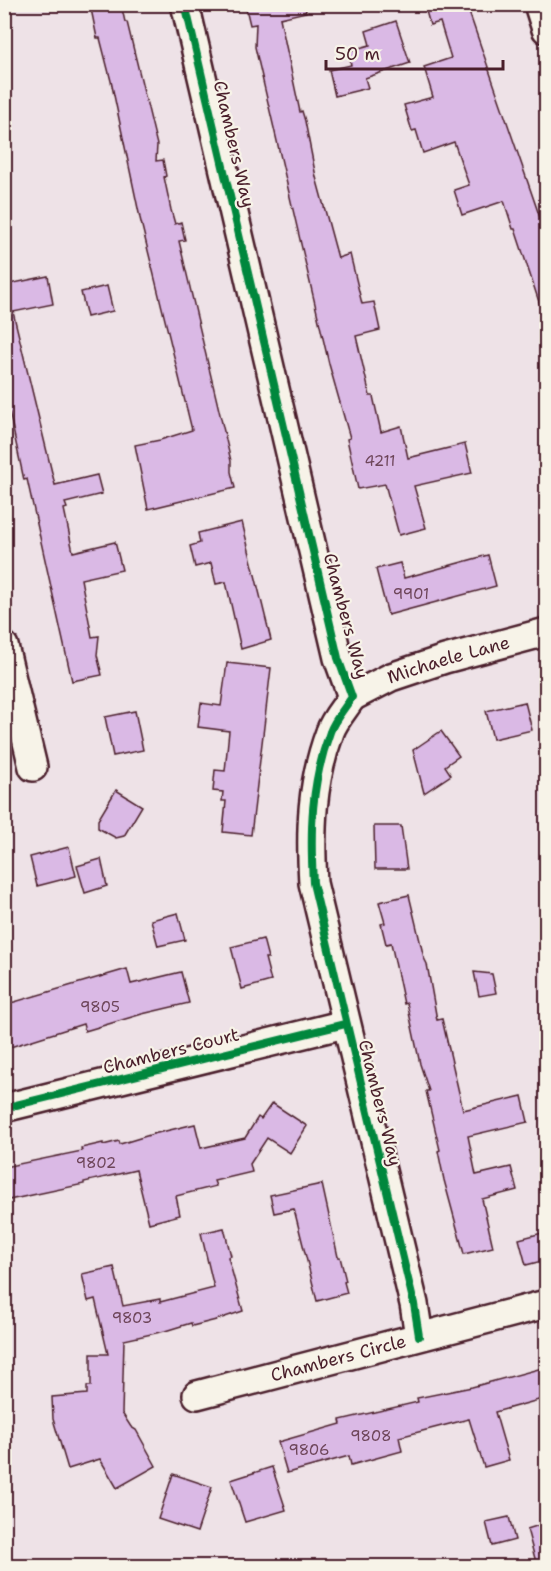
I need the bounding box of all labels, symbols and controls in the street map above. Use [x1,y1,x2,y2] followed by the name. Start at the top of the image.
[326,33,503,71] scale bar
[335,42,380,66] text: 50 m
[208,78,260,210] street label: Chambers Way
[364,451,396,471] house number: 4211
[318,550,374,682] street label: Chambers Way
[393,584,429,604] house number: 9901
[384,630,512,689] street label: Michaele Lane
[80,997,120,1017] house number: 9805
[100,1022,242,1080] street label: Chambers Court
[353,1037,407,1169] street label: Chambers Way
[76,1153,116,1173] house number: 9802
[112,1308,152,1328] house number: 9803
[268,1329,409,1387] street label: Chambers Circle
[350,1426,392,1446] house number: 9808
[288,1440,330,1460] house number: 9806

